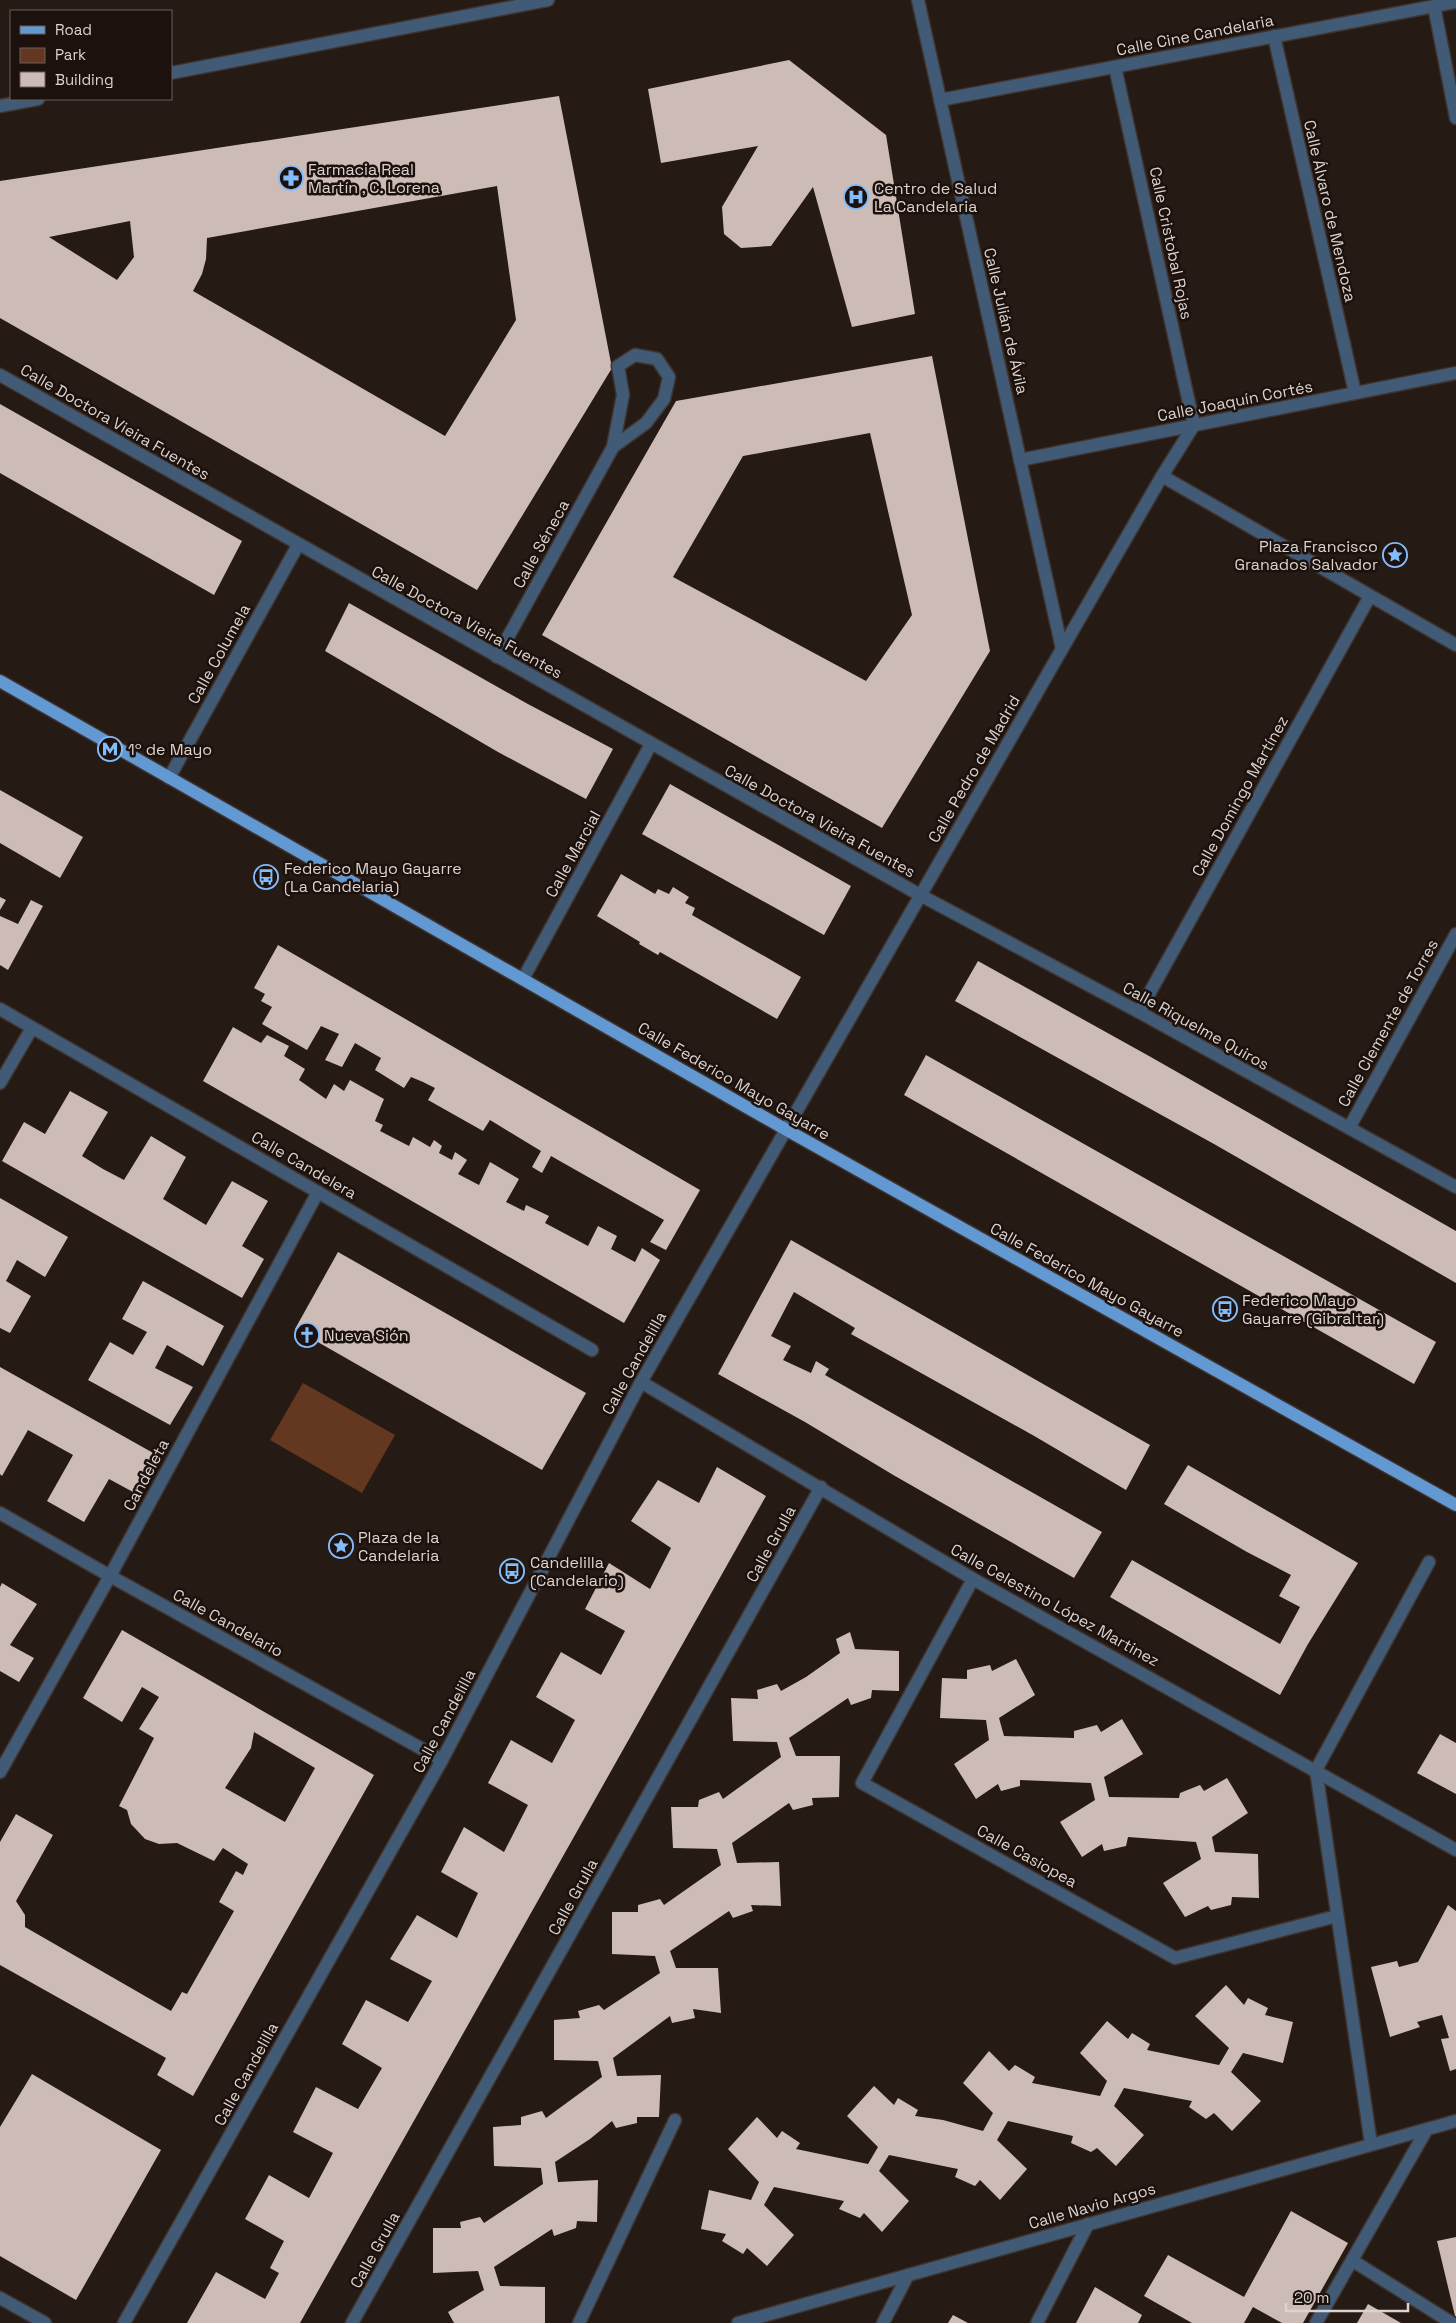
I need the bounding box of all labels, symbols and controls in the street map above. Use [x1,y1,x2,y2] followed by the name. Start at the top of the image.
[1115,9,1275,61] street label: Calle Cine Candelaria
[10,10,172,100] legend
[55,20,92,39] text: Road
[55,45,86,64] text: Park
[55,70,114,89] text: Building
[1299,118,1361,304] street label: Calle Álvaro de Mendoza
[308,159,440,198] place label: Farmacia Real Martín , C. Lorena
[278,165,304,191] pharmacy icon: Farmacia Real Martín , C. Lorena
[1145,165,1197,321] street label: Calle Cristobal Rojas
[874,178,997,217] place label: Centro de Salud La Candelaria
[843,184,869,210] hospital icon: Centro de Salud La Candelaria
[979,246,1033,396] street label: Calle Julián de Ávila
[17,359,213,485] street label: Calle Doctora Vieira Fuentes
[1155,376,1315,426] street label: Calle Joaquín Cortés
[508,496,574,592] street label: Calle Séneca
[1234,536,1378,575] place label: Plaza Francisco Granados Salvador
[1382,542,1408,568] place icon: Plaza Francisco Granados Salvador
[368,561,566,683] street label: Calle Doctora Vieira Fuentes
[183,600,255,708] street label: Calle Columela
[923,691,1025,847] street label: Calle Pedro de Madrid
[1187,712,1293,880] street label: Calle Domingo Martínez
[97,736,123,762] metro station icon: 1º de Mayo
[128,739,212,760] place label: 1º de Mayo
[721,760,919,882] street label: Calle Doctora Vieira Fuentes
[540,807,606,901] street label: Calle Marcial
[284,858,462,897] place label: Federico Mayo Gayarre (La Candelaria)
[253,864,279,890] bus stop icon: Federico Mayo Gayarre (La Candelaria)
[1333,935,1443,1111] street label: Calle Clemente de Torres
[1119,977,1273,1075] street label: Calle Riquelme Quiros
[634,1017,834,1145] street label: Calle Federico Mayo Gayarre
[248,1126,360,1204] street label: Calle Candelera
[986,1218,1188,1342] street label: Calle Federico Mayo Gayarre
[1242,1290,1384,1329] place label: Federico Mayo Gayarre (Gibraltar)
[1212,1296,1238,1322] bus stop icon: Federico Mayo Gayarre (Gibraltar)
[597,1308,671,1418] street label: Calle Candelilla
[294,1322,320,1348] church icon: Nueva Sión
[324,1325,409,1346] place label: Nueva Sión
[118,1435,174,1515] street label: Candeleta
[741,1502,801,1586] street label: Calle Grulla
[358,1527,439,1566] place label: Plaza de la Candelaria
[328,1533,354,1559] place icon: Plaza de la Candelaria
[947,1539,1163,1671] street label: Calle Celestino López Martinez
[530,1552,624,1591] place label: Candelilla (Candelario)
[499,1558,525,1584] bus stop icon: Candelilla (Candelario)
[169,1584,287,1662] street label: Calle Candelario
[408,1665,480,1777] street label: Calle Candelilla
[973,1820,1081,1892] street label: Calle Casiopea
[543,1855,603,1939] street label: Calle Grulla
[209,2019,283,2129] street label: Calle Candelilla
[1026,2178,1158,2234] street label: Calle Navio Argos
[345,2208,405,2292] street label: Calle Grulla
[1286,2280,1408,2312] scale bar
[1294,2288,1329,2307] text: 20 m

